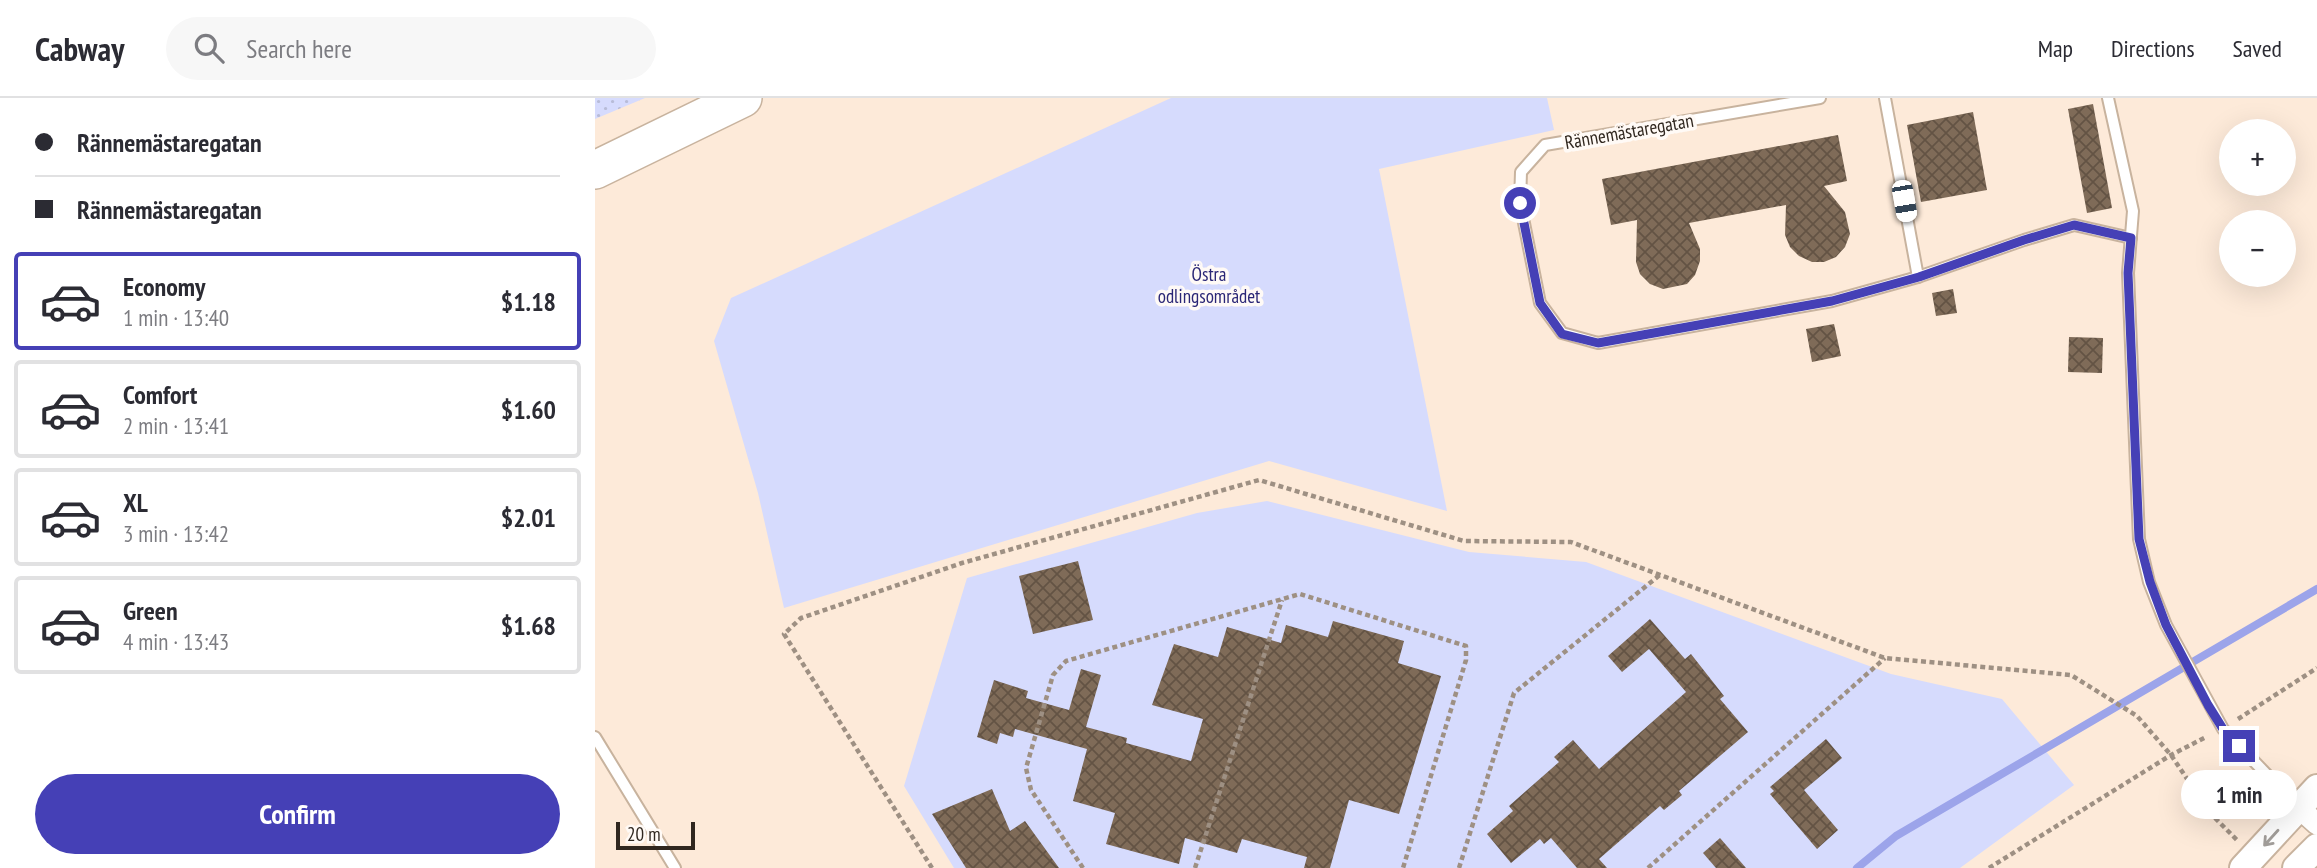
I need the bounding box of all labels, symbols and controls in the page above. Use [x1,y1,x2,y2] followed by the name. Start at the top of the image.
[166,17,656,80] search box
[35,27,124,70] text: Cabway
[190,29,228,67] icon: search
[246,32,352,65] text: Search here
[2038,33,2073,64] text: Map
[2111,33,2195,64] text: Directions
[2233,33,2282,64] text: Saved
[1563,108,1695,154] street label: Rännemästaregatan
[2219,119,2296,287] map controls
[2219,119,2296,196] button: +
[77,126,262,159] text: Rännemästaregatan
[1891,178,1918,224] car
[1504,187,1536,219] route start
[77,193,262,226] text: Rännemästaregatan
[2219,210,2296,287] button: −
[1158,262,1261,308] park label: Östra odlingsområdet
[39,270,102,333] icon: car
[123,270,205,303] text: Economy
[501,285,556,318] text: $1.18
[123,303,229,332] text: 1 min · 13:40
[39,378,102,441] icon: car
[123,378,197,411] text: Comfort
[501,393,556,426] text: $1.60
[123,411,229,440] text: 2 min · 13:41
[39,486,102,549] icon: car
[123,486,148,519] text: XL
[501,501,556,534] text: $2.01
[123,519,229,548] text: 3 min · 13:42
[39,594,102,657] icon: car
[123,594,178,627] text: Green
[501,609,556,642] text: $1.68
[123,627,229,656] text: 4 min · 13:43
[2223,730,2255,762] route end
[2181,770,2297,820] callout: 1 min
[35,774,560,854] button: Confirm
[2216,780,2262,809] text: 1 min
[616,819,695,851] scale bar
[627,822,661,846] text: 20 m
[2263,828,2279,846] one-way arrow

